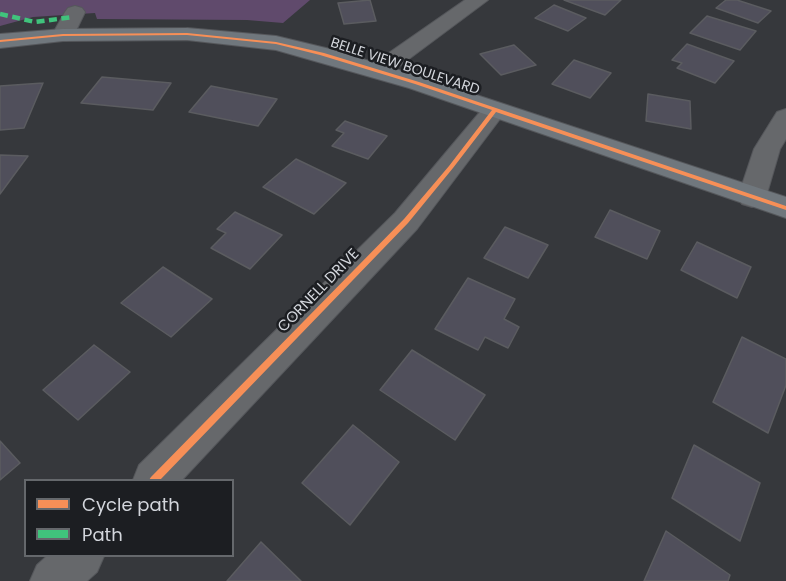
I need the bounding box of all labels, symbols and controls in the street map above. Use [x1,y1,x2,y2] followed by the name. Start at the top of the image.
[328,35,482,99] street label: BELLE VIEW BOULEVARD
[275,246,363,336] street label: CORNELL DRIVE
[24,479,234,557] legend
[82,492,180,517] text: Cycle path
[82,522,123,547] text: Path

